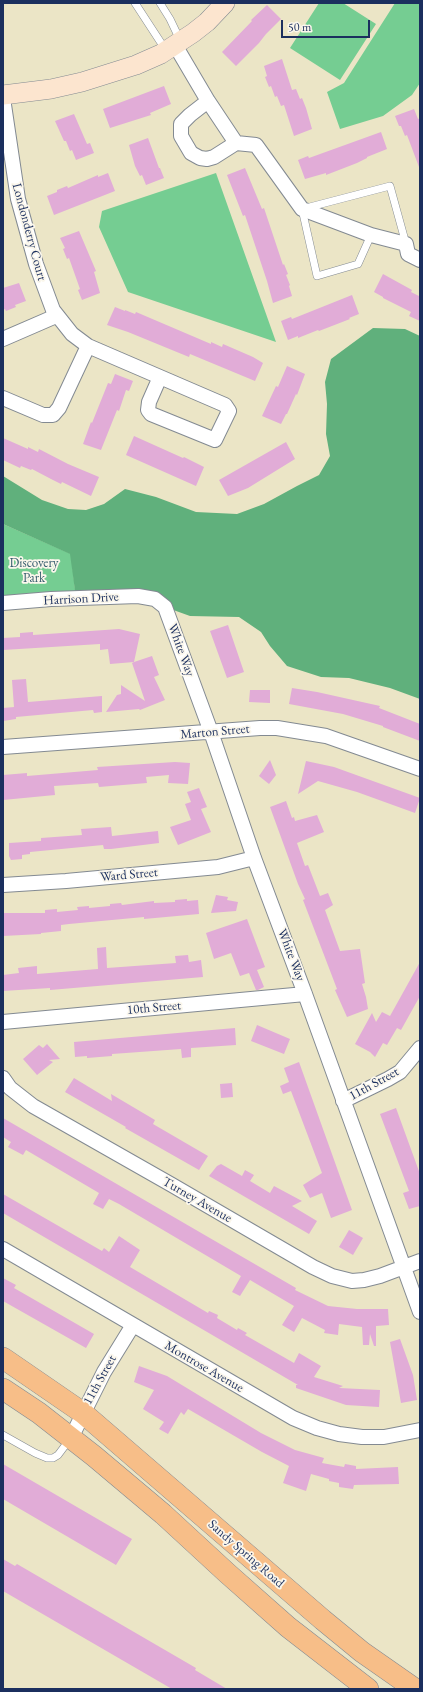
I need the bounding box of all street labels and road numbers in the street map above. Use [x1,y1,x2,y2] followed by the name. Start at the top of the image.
[8,182,50,282] street label: Londonderry Court
[43,589,119,609] street label: Harrison Drive
[164,622,198,678] street label: White Way
[180,721,250,743] street label: Marton Street
[99,865,159,885] street label: Ward Street
[274,927,308,983] street label: White Way
[126,998,182,1018] street label: 10th Street
[346,1064,402,1104] street label: 11th Street
[160,1174,234,1226] street label: Turney Avenue
[162,1338,246,1396] street label: Montrose Avenue
[80,1352,120,1408] street label: 11th Street
[205,1517,287,1591] street label: Sandy Spring Road

